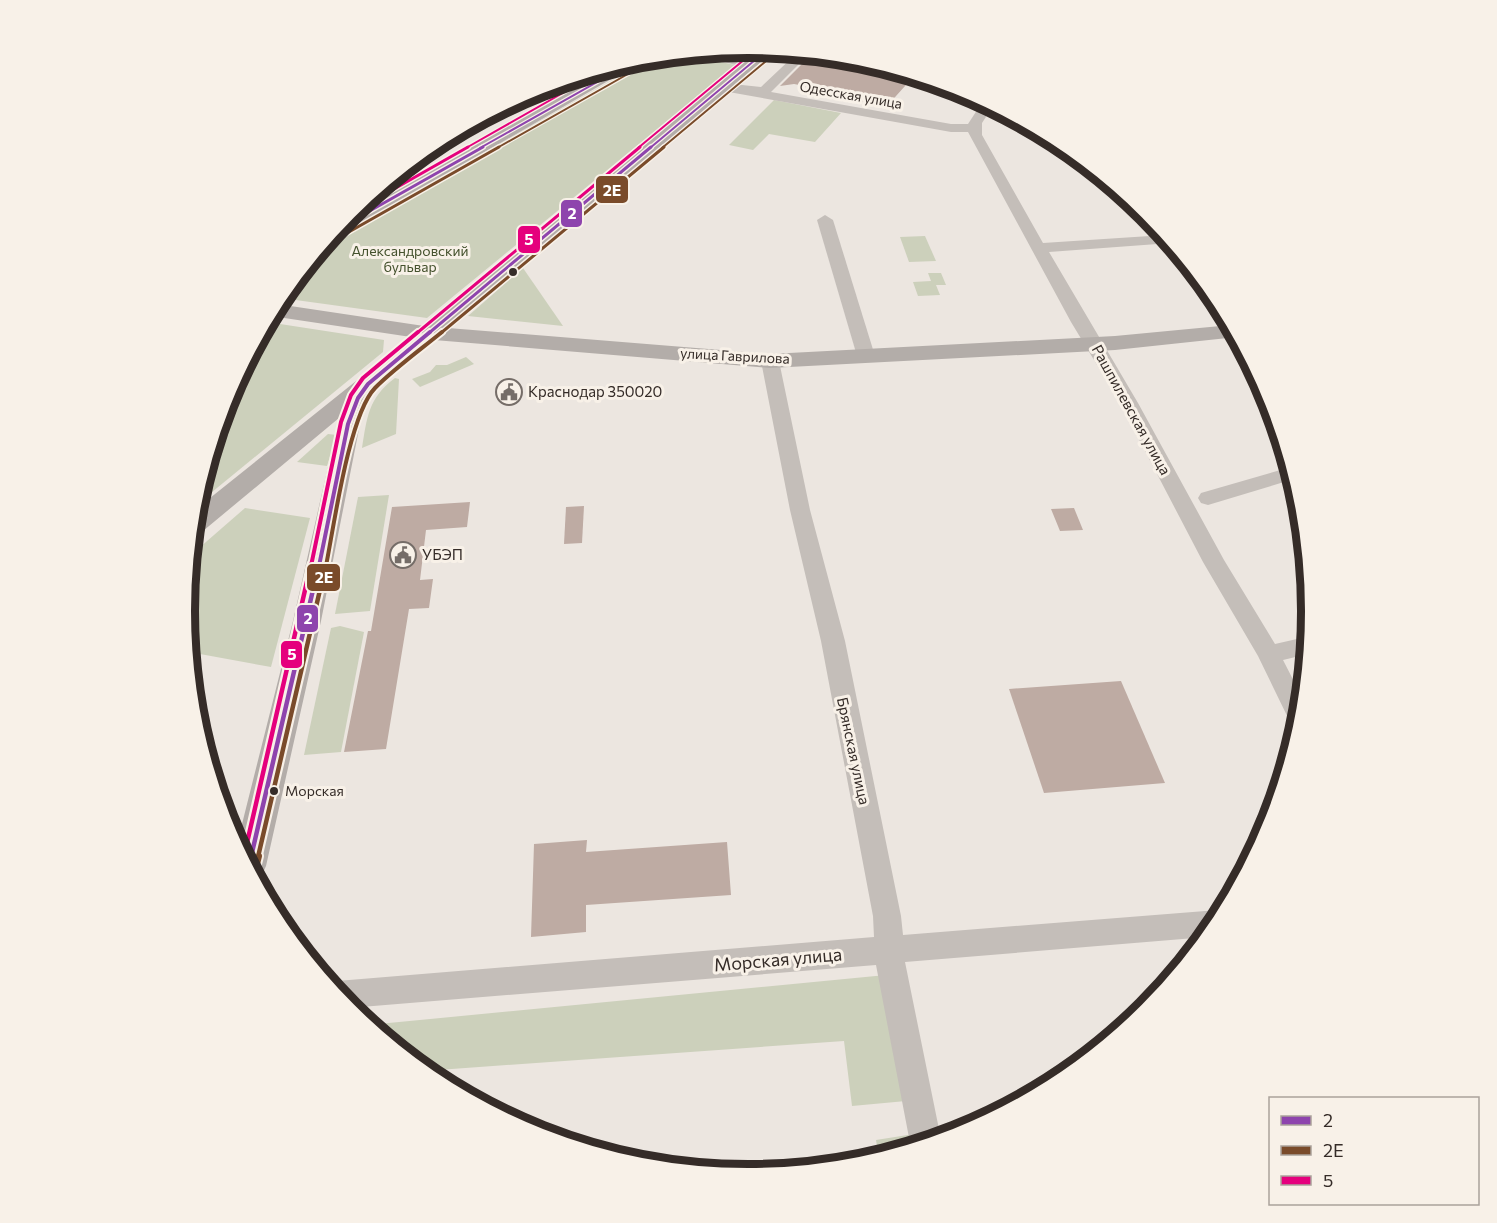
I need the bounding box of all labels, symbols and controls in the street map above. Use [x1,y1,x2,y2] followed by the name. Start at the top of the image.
[799,77,904,112] street label: Одесская улица
[595,175,629,204] line badge: 2Е
[603,180,621,199] text: 2Е
[560,199,583,228] line badge: 2
[567,203,577,222] text: 2
[517,225,541,254] line badge: 5
[524,229,534,248] text: 5
[351,242,469,275] park label: Александровский бульвар
[507,266,519,278] unlabelled marker
[1089,341,1175,478] street label: Рашпилевская улица
[680,344,790,367] street label: улица Гаврилова
[494,377,524,407] public building icon: Краснодар 350020
[528,382,662,400] place label: Краснодар 350020
[388,540,418,570] public building icon: УБЭП
[422,545,463,563] place label: УБЭП
[306,563,341,592] line badge: 2Е
[315,567,333,586] text: 2Е
[296,604,319,633] line badge: 2
[303,608,313,627] text: 2
[280,640,303,669] line badge: 5
[287,644,297,663] text: 5
[834,695,874,806] street label: Брянская улица
[285,782,344,799] place label: Морская
[268,785,280,797] marker: Морская
[713,942,843,976] street label: Морская улица
[1269,1097,1479,1205] legend
[1323,1109,1333,1131] text: 2
[1323,1139,1344,1161] text: 2Е
[1323,1169,1333,1191] text: 5

